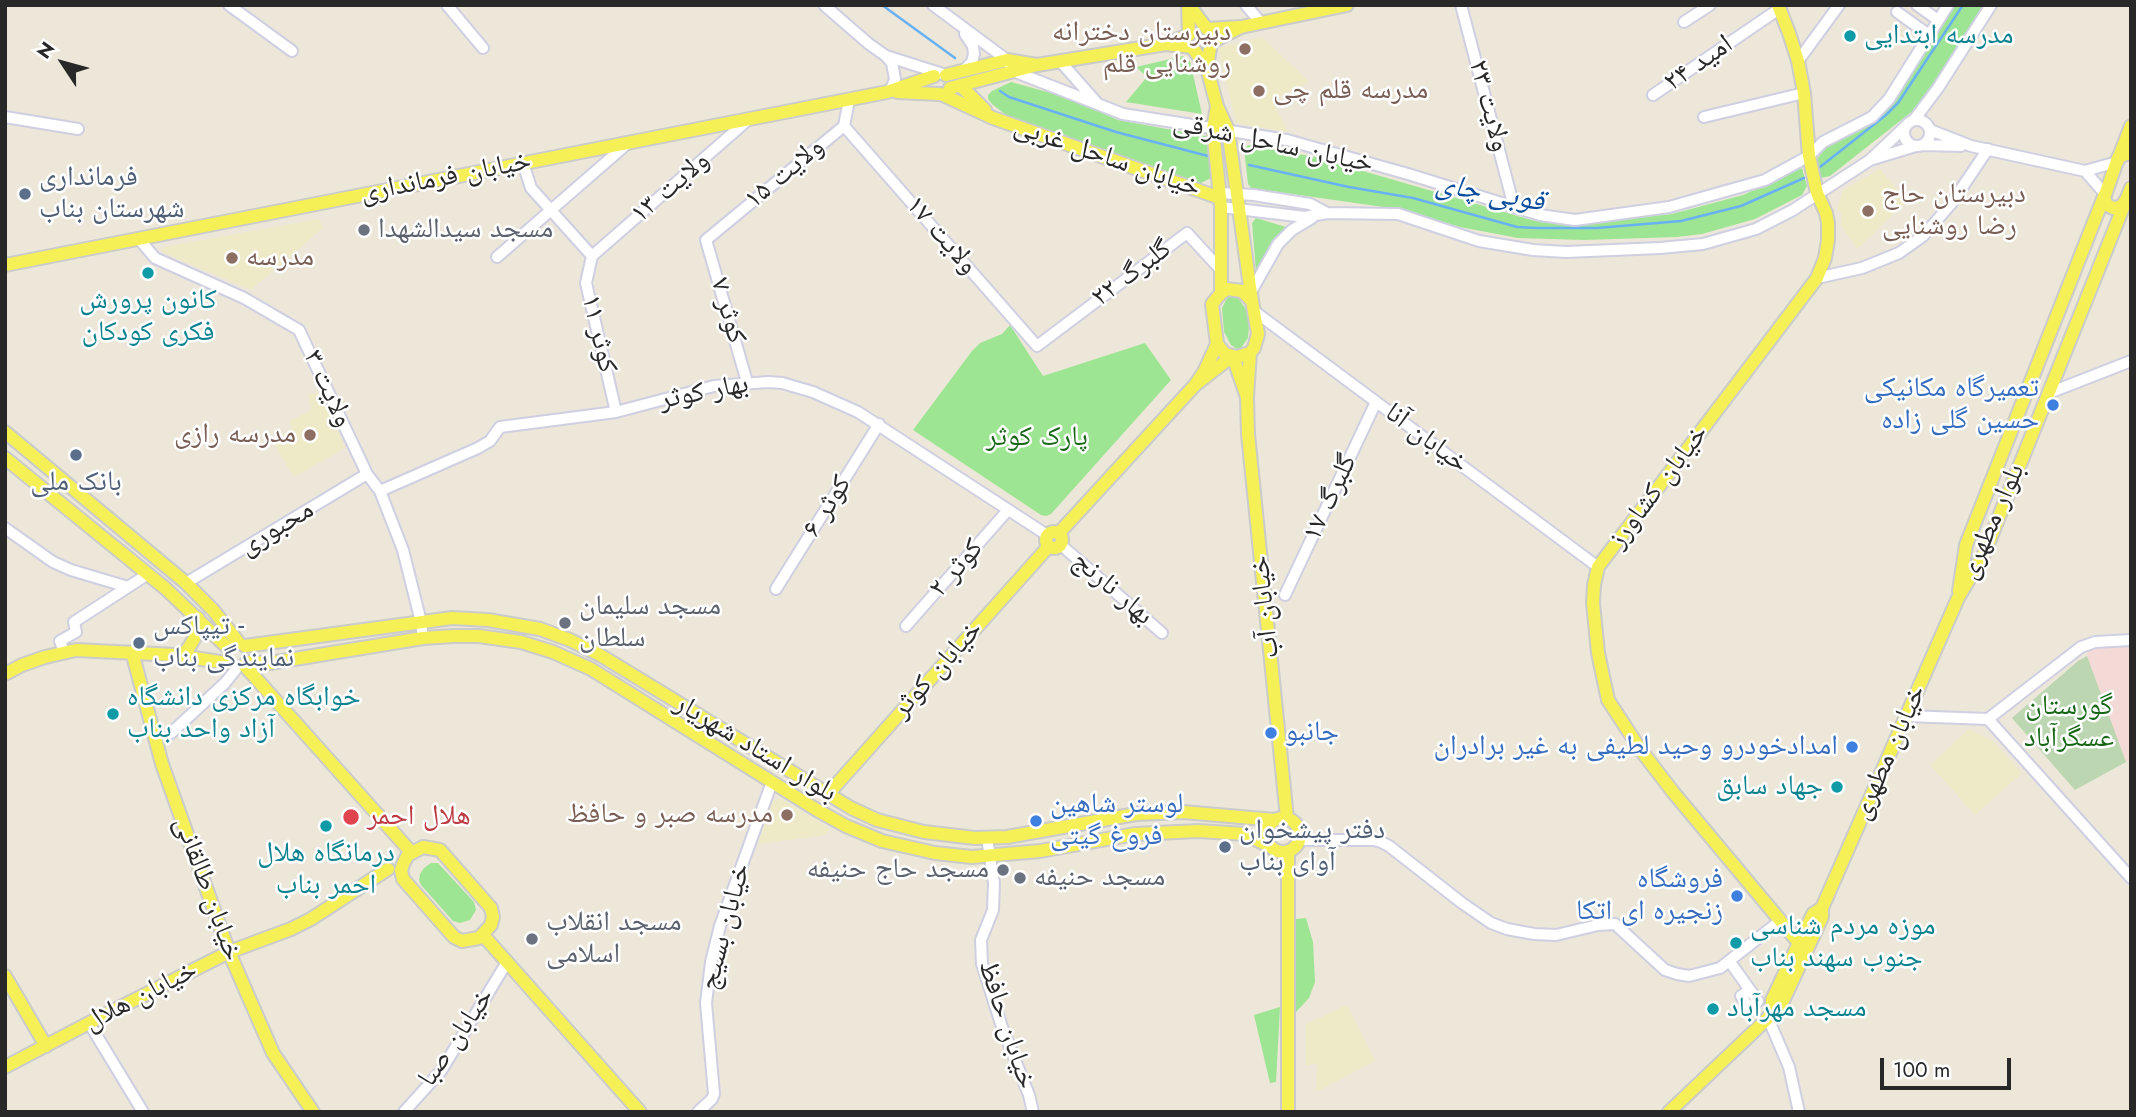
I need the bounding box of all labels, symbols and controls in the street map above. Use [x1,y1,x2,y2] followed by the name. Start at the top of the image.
[1052,16,1231,82] place label: دبیرستان دخترانه روشنایی قلم
[1864,19,2014,53] place label: مدرسه ابتدایی
[28,28,98,98] north arrow
[1658,28,1740,100] street label: امید ۲۴
[1842,28,1858,44] marker: مدرسه ابتدایی
[30,36,61,64] text: N
[1237,41,1253,57] marker: دبیرستان دخترانه روشنایی قلم
[1460,56,1516,156] street label: ولایت ۲۳
[1273,74,1428,108] place label: مدرسه قلم چی
[1251,83,1267,99] marker: مدرسه قلم چی
[1170,106,1376,182] street label: خیابان ساحل شرقی
[1009,110,1205,206] street label: خیابان ساحل غربی
[738,131,832,217] street label: ولایت ۱۵
[358,145,534,211] street label: خیابان فرمانداری
[625,145,717,231] street label: ولایت ۱۳
[39,161,184,227] place label: فرمانداری شهرستان بناب
[1433,167,1547,221] water label: قوبی چای
[1882,178,2026,244] place label: دبیرستان حاج رضا روشنایی
[17,186,33,202] marker: فرمانداری شهرستان بناب
[898,190,984,282] street label: ولایت ۱۷
[1860,203,1876,219] marker: دبیرستان حاج رضا روشنایی
[378,213,553,247] place label: مسجد سیدالشهدا
[356,222,372,238] marker: مسجد سیدالشهدا
[1085,233,1179,315] street label: گلبرگ ۲۲
[246,241,314,275] place label: مدرسه
[224,250,240,266] marker: مدرسه
[140,265,156,281] marker: کانون پرورش فکری کودکان
[702,274,752,348] street label: کوثر ۷
[79,284,217,350] place label: کانون پرورش فکری کودکان
[573,292,623,376] street label: کوثر ۱۱
[295,345,359,433] street label: ولایت ۳
[656,368,752,418] street label: بهار کوثر
[1864,372,2039,438] place label: تعمیرگاه مکانیکی حسین گلی زاده
[1378,397,1474,481] street label: خیابان آنا
[2045,397,2061,413] marker: تعمیرگاه مکانیکی حسین گلی زاده
[174,418,296,452] place label: مدرسه رازی
[1601,418,1717,556] street label: خیابان کشاورز
[986,421,1088,455] park label: پارک کوثر
[302,427,318,443] marker: مدرسه رازی
[68,447,84,463] marker: بانک ملی
[1296,449,1366,547] street label: گلبرگ ۱۷
[1953,459,2033,585] street label: بلوار مطهری
[30,466,122,500] place label: بانک ملی
[796,470,860,544] street label: کوثر ۶
[234,494,320,564] street label: محبوری
[922,533,992,605] street label: کوثر ۲
[1065,545,1159,633] street label: بهار نارنج
[1244,554,1288,660] street label: خیابان آب
[579,590,721,656] place label: مسجد سلیمان سلطان
[153,610,294,676] place label: تیپاکس - نمایندگی بناب
[885,614,991,726] street label: خیابان کوثر
[557,615,573,631] marker: مسجد سلیمان سلطان
[131,635,147,651] marker: تیپاکس - نمایندگی بناب
[1845,680,1935,826] street label: خیابان مطهری
[127,681,361,747] place label: خوابگاه مرکزی دانشگاه آزاد واحد بناب
[668,687,842,811] street label: بلوار استاد شهریار
[2024,690,2114,756] park label: گورستان عسگرآباد
[105,706,121,722] marker: خوابگاه مرکزی دانشگاه آزاد واحد بناب
[1285,716,1339,750] place label: جانبو
[1263,725,1279,741] marker: جانبو
[1434,730,1838,764] place label: امدادخودرو وحید لطیفی به غیر برادران
[1844,739,1860,755] marker: امدادخودرو وحید لطیفی به غیر برادران
[1716,770,1823,804] place label: جهاد سابق
[1829,779,1845,795] marker: جهاد سابق
[1050,788,1183,854] place label: لوستر شاهین فروغ گیتی
[567,798,773,832] place label: مدرسه صبر و حافظ
[367,800,471,834] place label: هلال احمر
[341,807,361,827] marker: هلال احمر
[779,807,795,823] marker: مدرسه صبر و حافظ
[165,812,249,966] street label: خیابان طالقانی
[1028,813,1044,829] marker: لوستر شاهین فروغ گیتی
[1239,814,1385,880] place label: دفتر پیشخوان آوای بناب
[318,818,334,834] marker: درمانگاه هلال احمر بناب
[257,837,395,903] place label: درمانگاه هلال احمر بناب
[1217,839,1233,855] marker: دفتر پیشخوان آوای بناب
[807,853,989,887] place label: مسجد حاج حنیفه
[693,860,759,994] street label: خیابان بسیج
[1034,861,1165,895] place label: مسجد حنیفه
[995,862,1011,878] marker: مسجد حاج حنیفه
[1576,863,1723,929] place label: فروشگاه زنجیره ای اتکا
[1012,870,1028,886] marker: مسجد حنیفه
[1729,888,1745,904] marker: فروشگاه زنجیره ای اتکا
[546,906,682,972] place label: مسجد انقلاب اسلامی
[1750,910,1936,976] place label: موزه مردم شناسی جنوب سهند بناب
[524,931,540,947] marker: مسجد انقلاب اسلامی
[1728,935,1744,951] marker: موزه مردم شناسی جنوب سهند بناب
[79,954,203,1040] street label: خیابان هلال
[969,957,1043,1093] street label: خیابان حافظ
[412,982,502,1094] street label: خیابان صبا
[1727,992,1866,1026] place label: مسجد مهرآباد
[1705,1001,1721,1017] marker: مسجد مهرآباد
[1884,1044,2015,1088] scale bar
[1893,1055,1950,1085] text: 100 m

